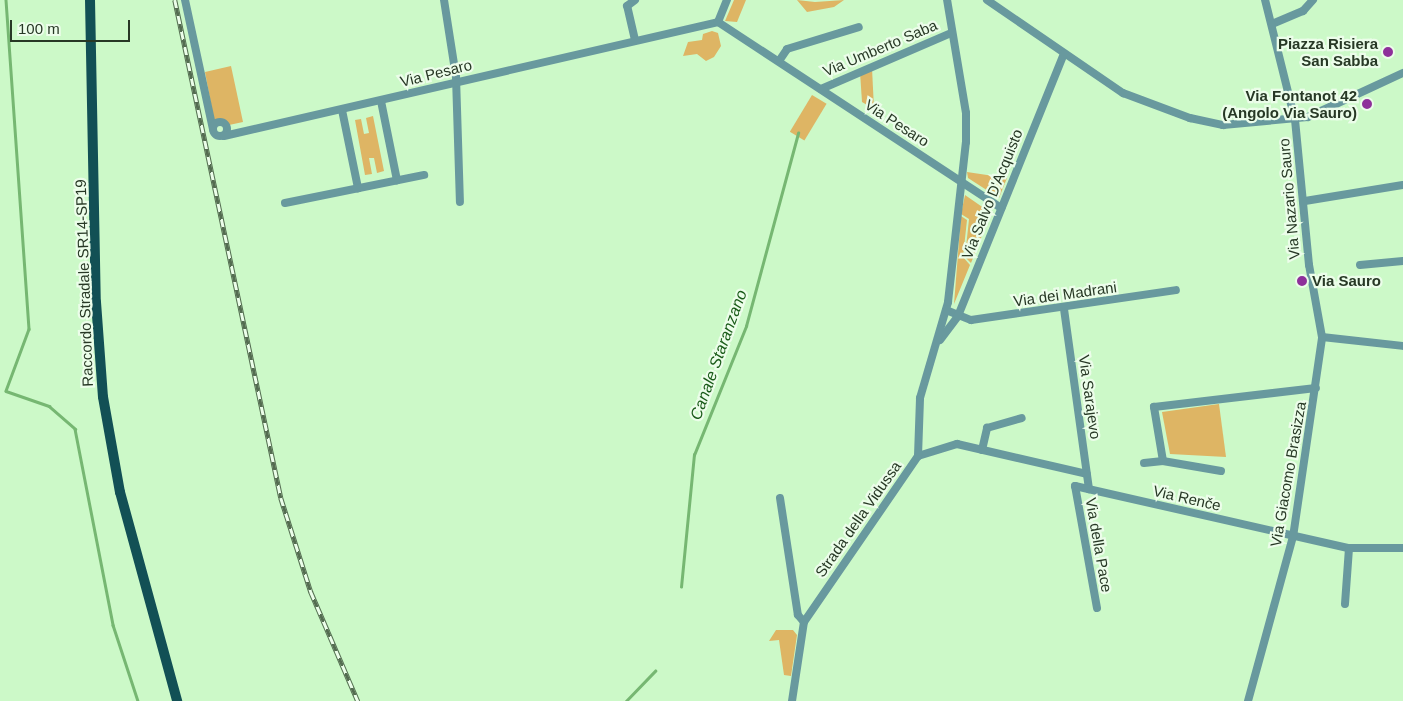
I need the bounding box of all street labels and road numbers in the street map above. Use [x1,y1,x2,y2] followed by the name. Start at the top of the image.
[820,16,940,80] street label: Via Umberto Saba
[398,55,474,91] street label: Via Pesaro
[861,96,933,150] street label: Via Pesaro
[958,126,1026,262] street label: Via Salvo D'Acquisto
[1275,138,1303,260] street label: Via Nazario Sauro
[71,179,97,387] street label: Raccordo Stradale SR14-SP19
[1012,278,1118,310] street label: Via dei Madrani
[1075,354,1105,440] street label: Via Sarajevo
[1266,400,1310,548] street label: Via Giacomo Brasizza
[811,458,905,580] street label: Strada della Vidussa
[1151,481,1223,515] street label: Via Renče
[1082,496,1116,594] street label: Via della Pace

